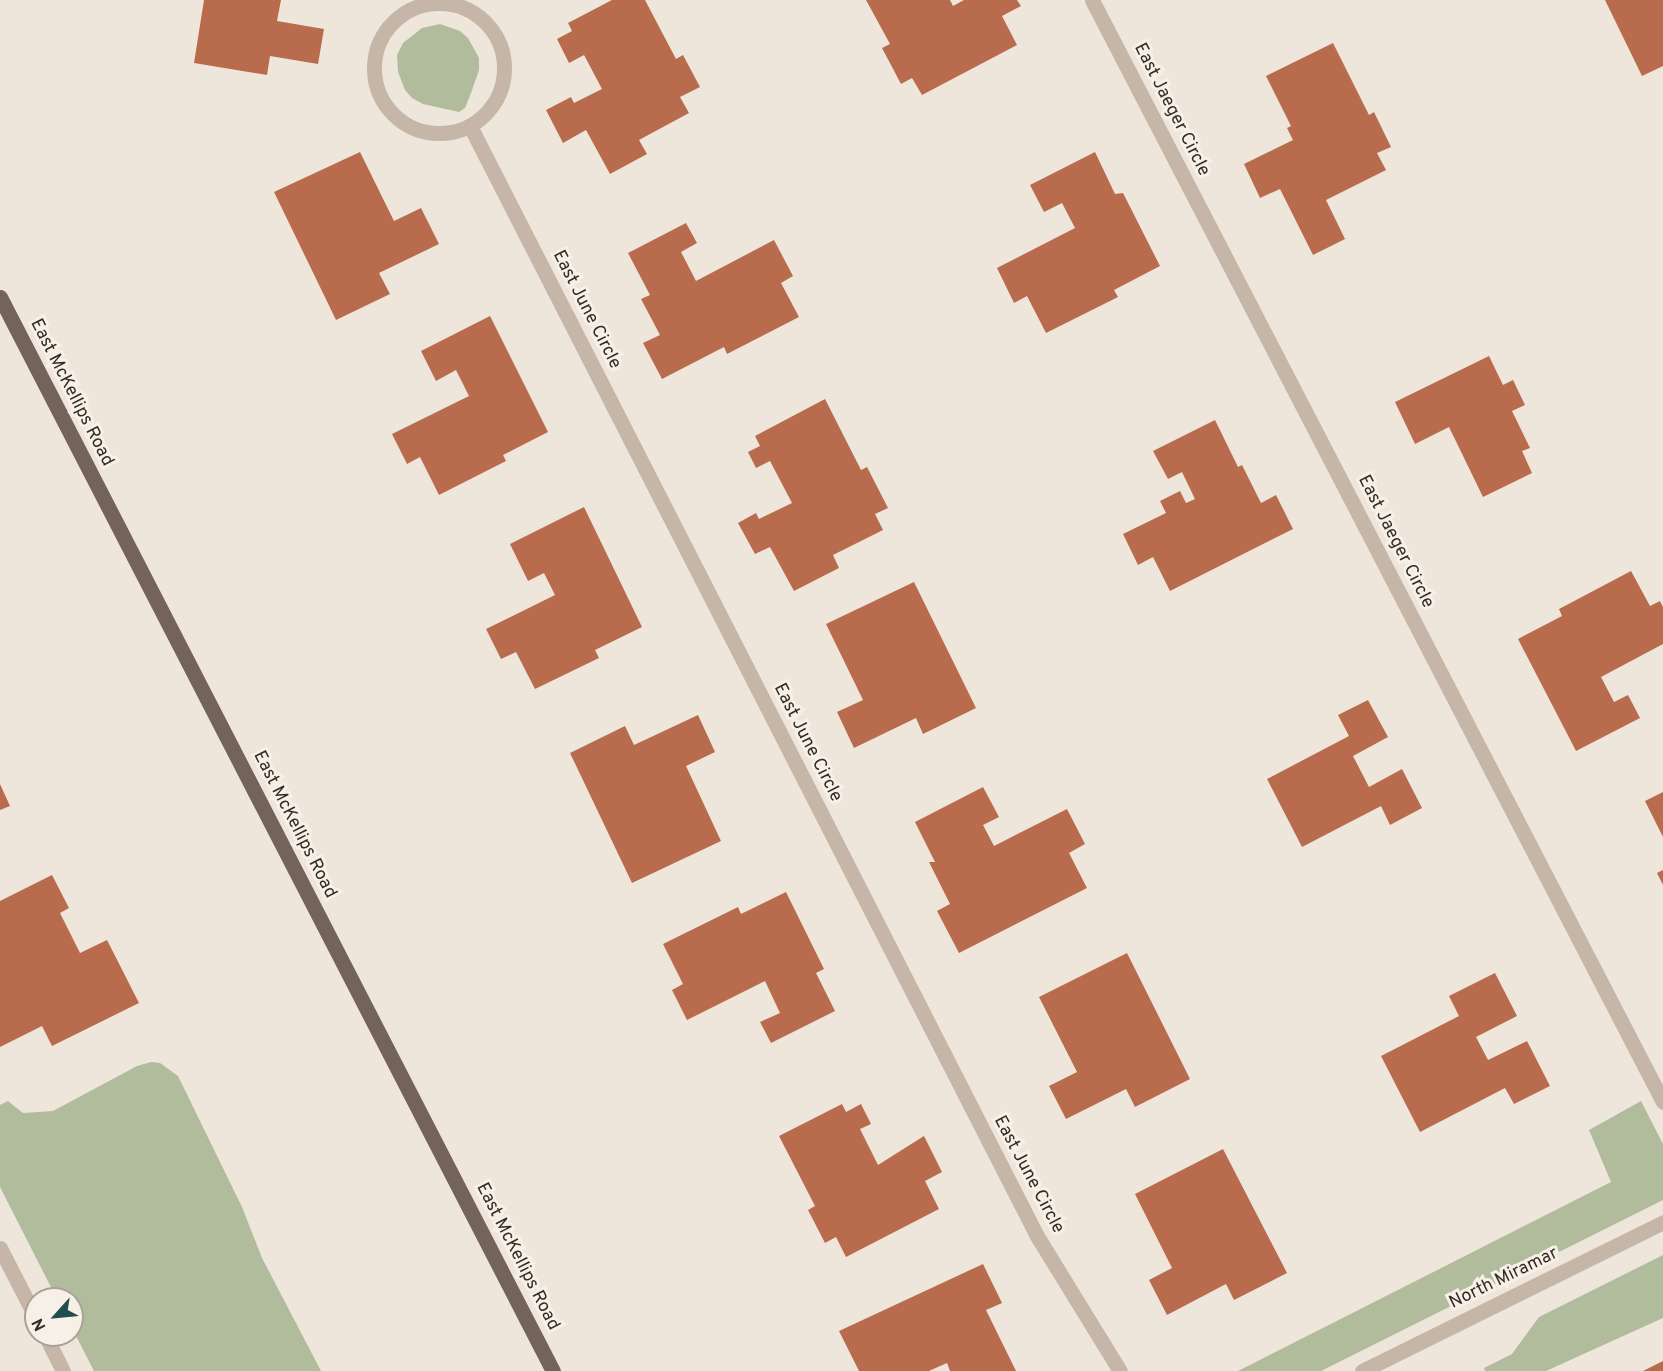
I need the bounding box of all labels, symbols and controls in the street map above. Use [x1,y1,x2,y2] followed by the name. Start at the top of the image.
[1128,40,1214,180] street label: East Jaeger Circle
[547,247,625,373] street label: East June Circle
[25,316,117,470] street label: East McKellips Road
[1352,472,1438,612] street label: East Jaeger Circle
[768,680,846,806] street label: East June Circle
[248,748,340,902] street label: East McKellips Road
[988,1113,1068,1237] street label: East June Circle
[471,1180,563,1334] street label: East McKellips Road
[1446,1243,1562,1315] street label: North Miramar
[24,1287,84,1347] north arrow
[28,1315,51,1334] text: N

